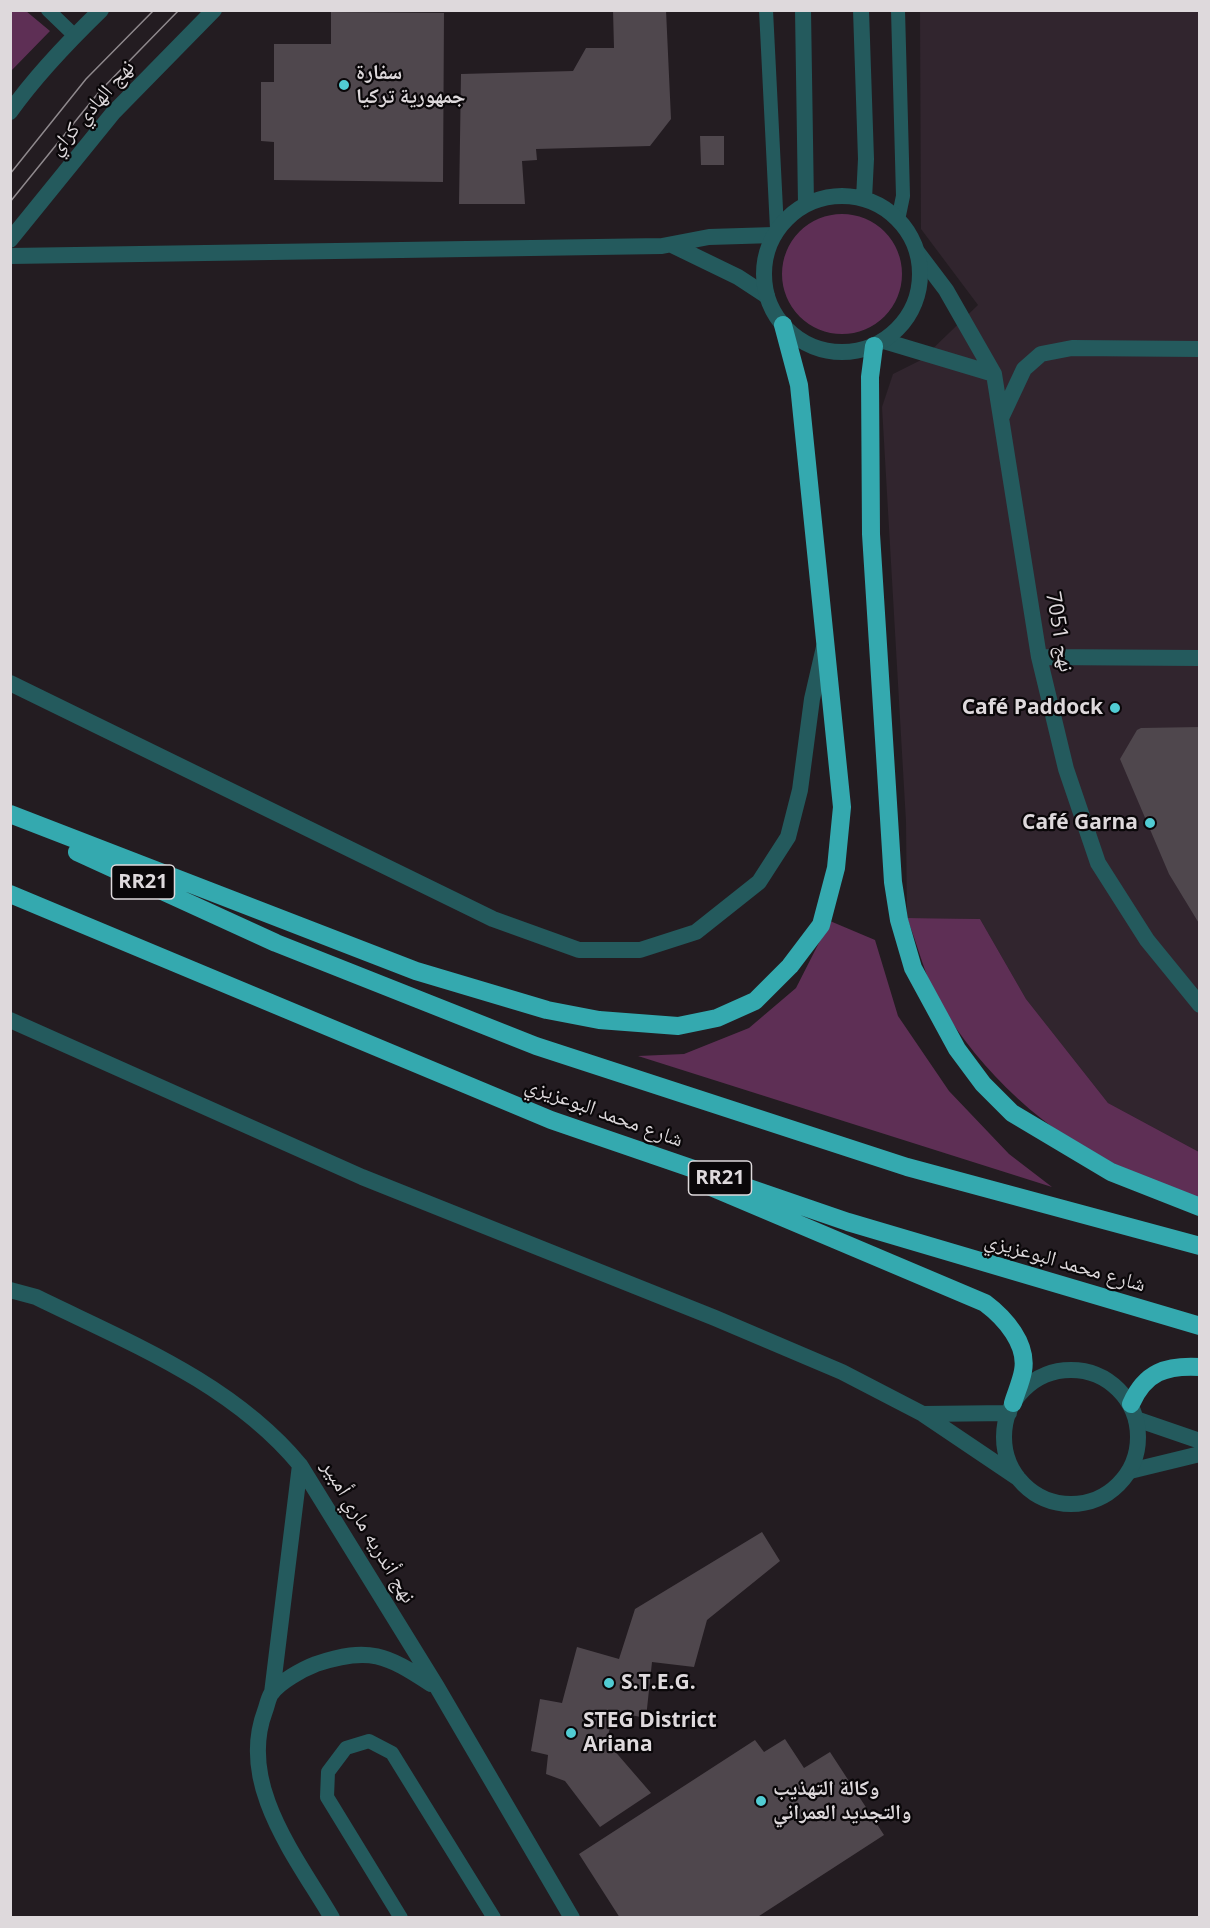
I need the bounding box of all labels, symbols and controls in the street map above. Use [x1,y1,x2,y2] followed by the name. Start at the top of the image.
[44,55,140,161] street label: نهج الهادي كراي
[356,60,466,110] place label: سفارة جمهورية تركيا
[337,78,351,92] marker: سفارة جمهورية تركيا
[1040,590,1078,674] street label: نهج 7051
[962,695,1103,721] place label: Café Paddock
[1108,701,1122,715] marker: Café Paddock
[1022,810,1138,836] place label: Café Garna
[1143,816,1157,830] marker: Café Garna
[112,865,174,899] road number: RR21
[522,1073,686,1153] street label: شارع محمد البوعزيزي
[688,1161,752,1195] road number: RR21
[982,1228,1148,1298] street label: شارع محمد البوعزيزي
[315,1456,421,1608] street label: نهج أندريه ماري أمبير
[621,1670,696,1696] place label: S.T.E.G.
[602,1676,616,1690] marker: S.T.E.G.
[583,1708,717,1758] place label: STEG District Ariana
[564,1726,578,1740] marker: STEG District Ariana
[773,1776,911,1826] place label: وكالة التهذيب والتجديد العمراني
[754,1794,768,1808] marker: وكالة التهذيب والتجديد العمراني

